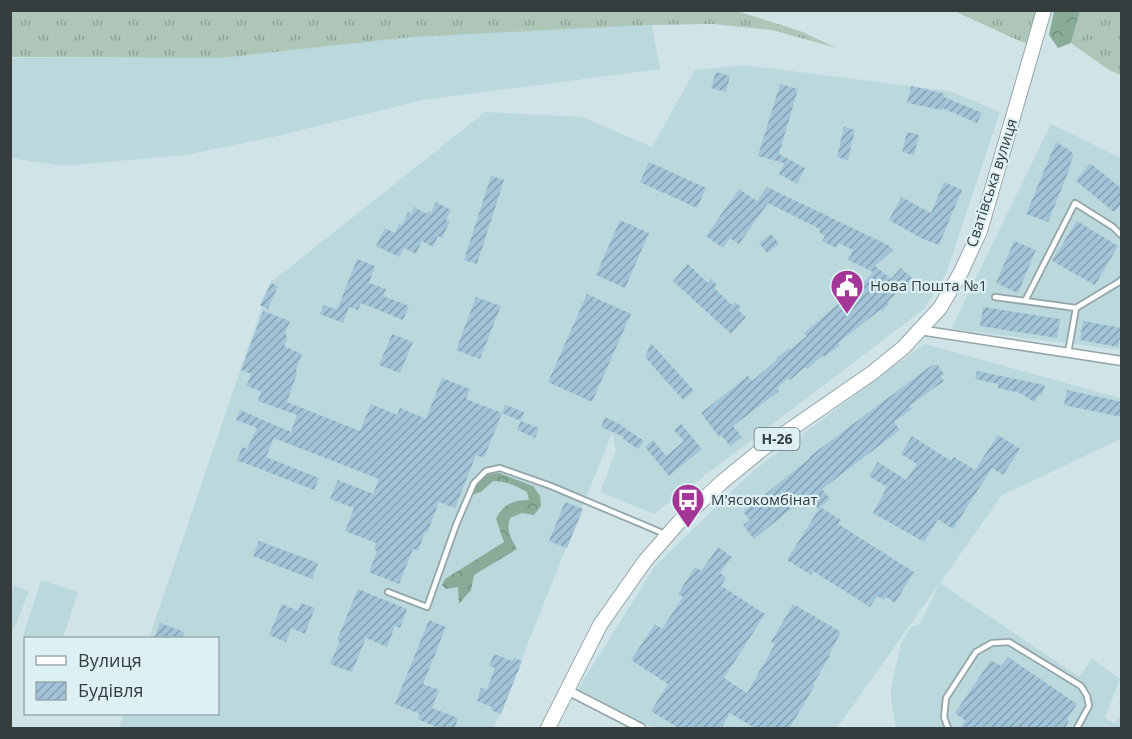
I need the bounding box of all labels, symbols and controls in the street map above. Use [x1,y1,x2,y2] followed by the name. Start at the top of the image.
[961,116,1021,249] street label: Сватівська вулиця
[829,268,865,315] public building icon: Нова Пошта №1
[870,275,987,295] place label: Нова Пошта №1
[754,428,800,450] road number: Н-26
[670,482,706,529] bus stop icon: М'ясокомбінат
[711,489,818,509] place label: М'ясокомбінат
[24,637,219,715] legend
[78,648,142,672] text: Вулиця
[78,678,144,702] text: Будівля

